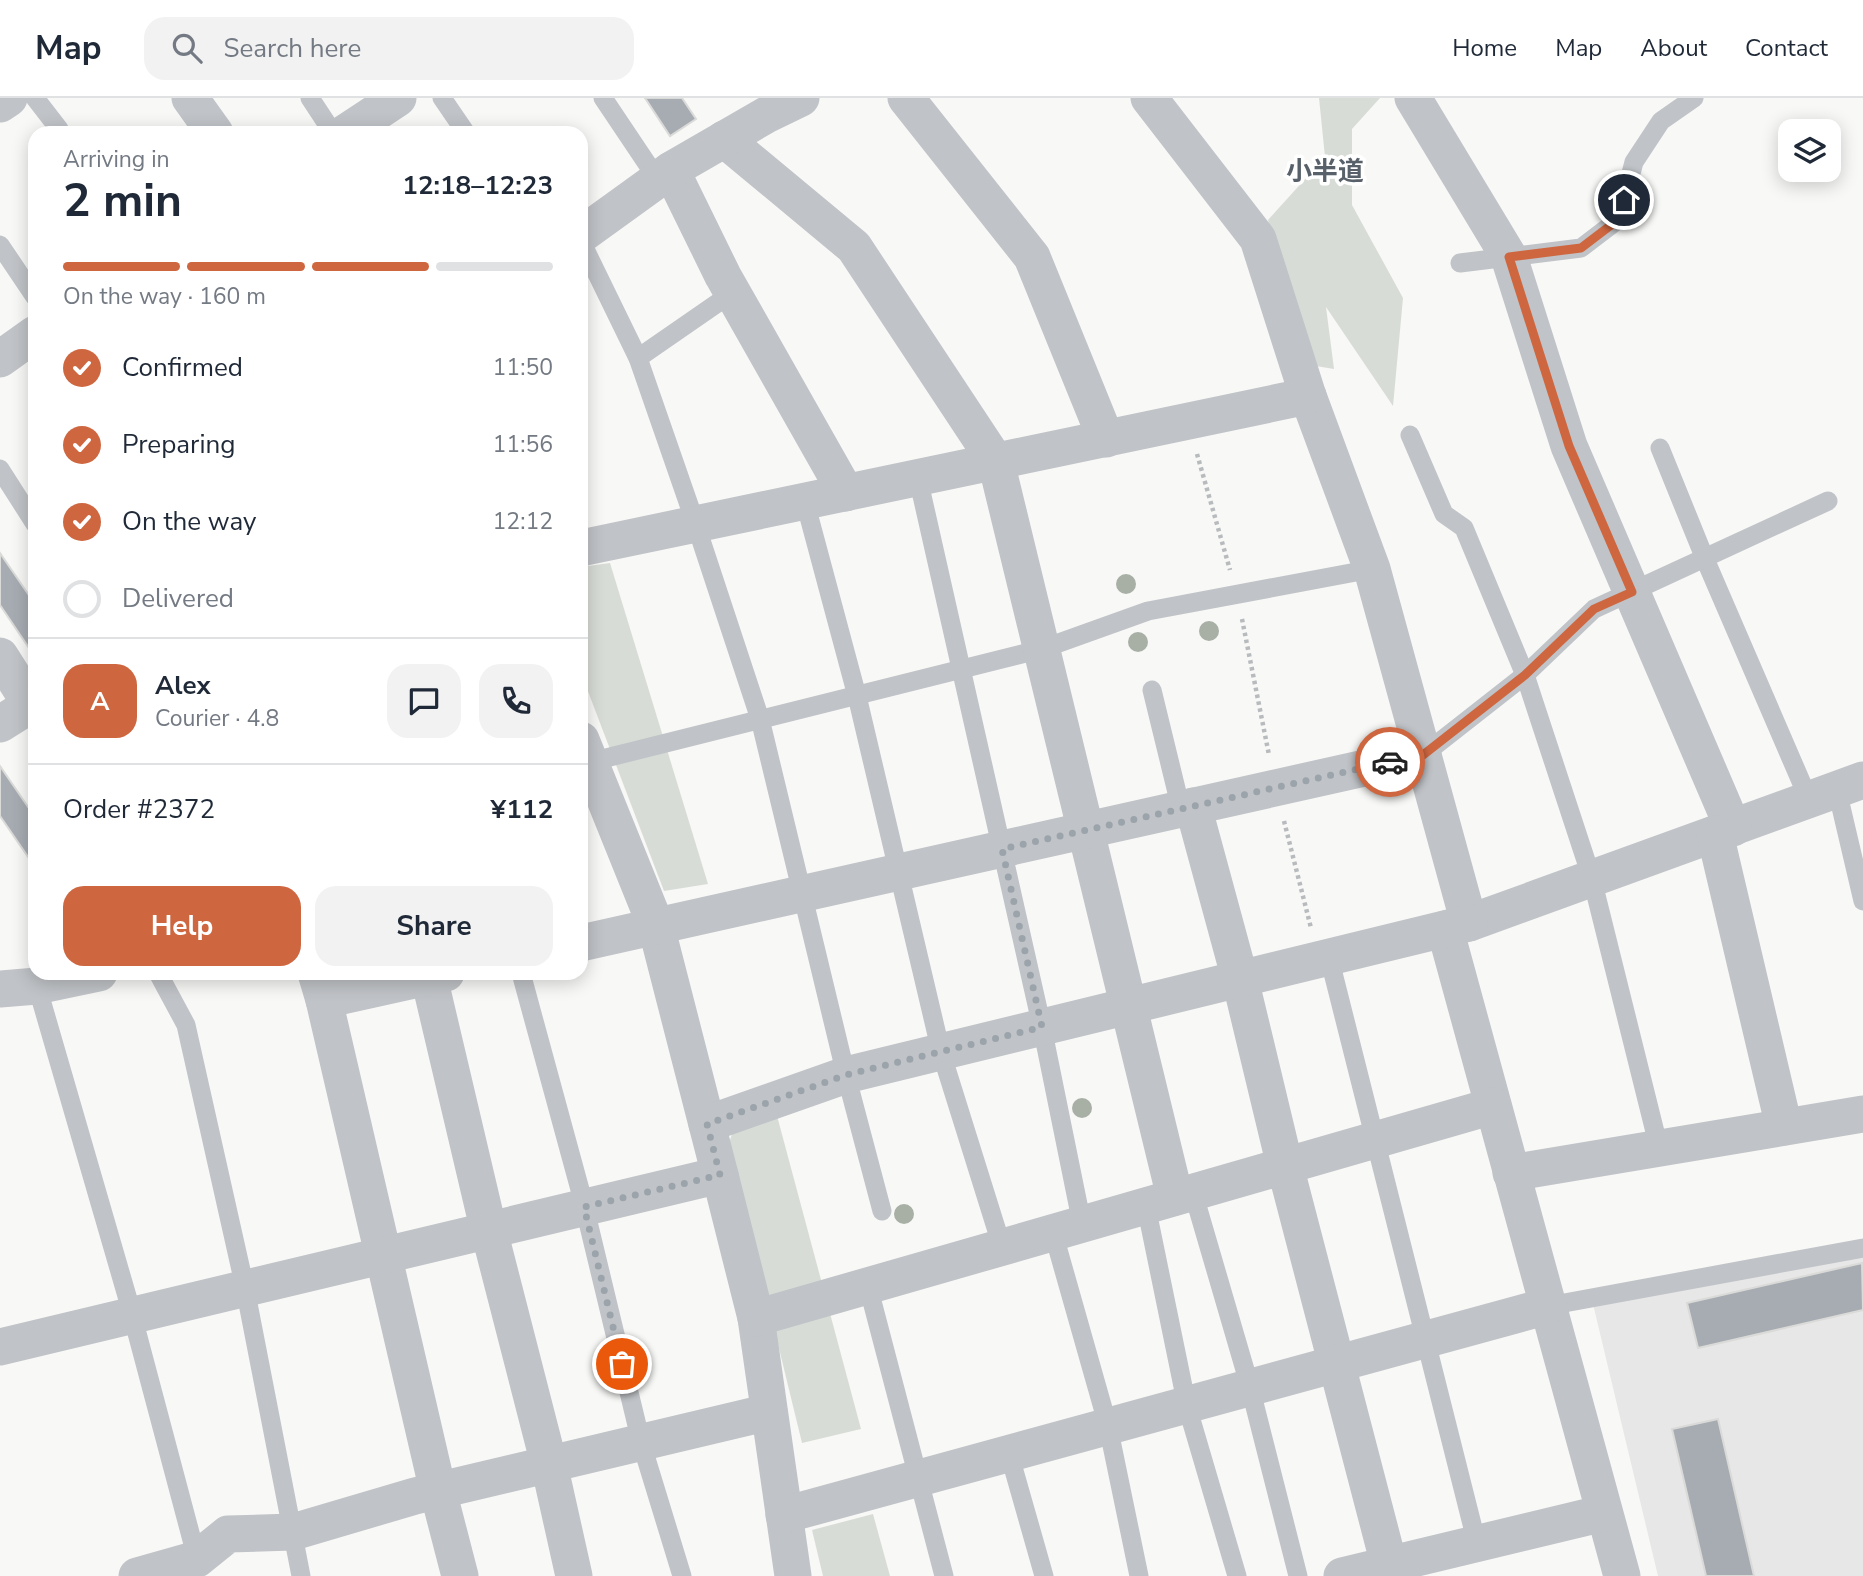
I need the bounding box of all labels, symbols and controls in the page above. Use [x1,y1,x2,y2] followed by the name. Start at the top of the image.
[144,17,634,80] search box
[35,26,102,71] text: Map
[168,29,206,67] icon: search
[224,31,361,66] text: Search here
[1452,32,1517,64] text: Home
[1555,32,1602,64] text: Map
[1640,32,1707,64] text: About
[1745,32,1828,64] text: Contact
[1778,119,1841,182] map controls
[1778,119,1841,182] button: layers
[63,144,170,175] text: Arriving in
[1286,154,1364,189] district label: 小半道
[402,168,553,203] text: 12:18–12:23
[63,169,182,232] text: 2 min
[1594,170,1654,230] pin
[1605,181,1643,219] icon: home
[63,281,266,312] text: On the way · 160 m
[63,349,101,387] icon: check
[122,350,243,385] text: Confirmed
[493,352,553,383] text: 11:50
[63,426,101,464] icon: check
[122,427,235,462] text: Preparing
[493,429,553,460] text: 11:56
[63,503,101,541] icon: check
[122,504,256,539] text: On the way
[493,506,553,537] text: 12:12
[122,581,234,616] text: Delivered
[387,664,461,738] button: chat
[479,664,553,738] button: phone
[155,668,211,703] text: Alex
[90,684,110,719] text: A
[155,703,279,734] text: Courier · 4.8
[1355,727,1425,797] courier
[1371,743,1409,781] icon: car
[63,792,215,827] text: Order #2372
[491,792,553,827] text: ¥112
[63,886,301,966] button: Help
[315,886,553,966] button: Share
[592,1334,652,1394] pin
[603,1345,641,1383] icon: bag

